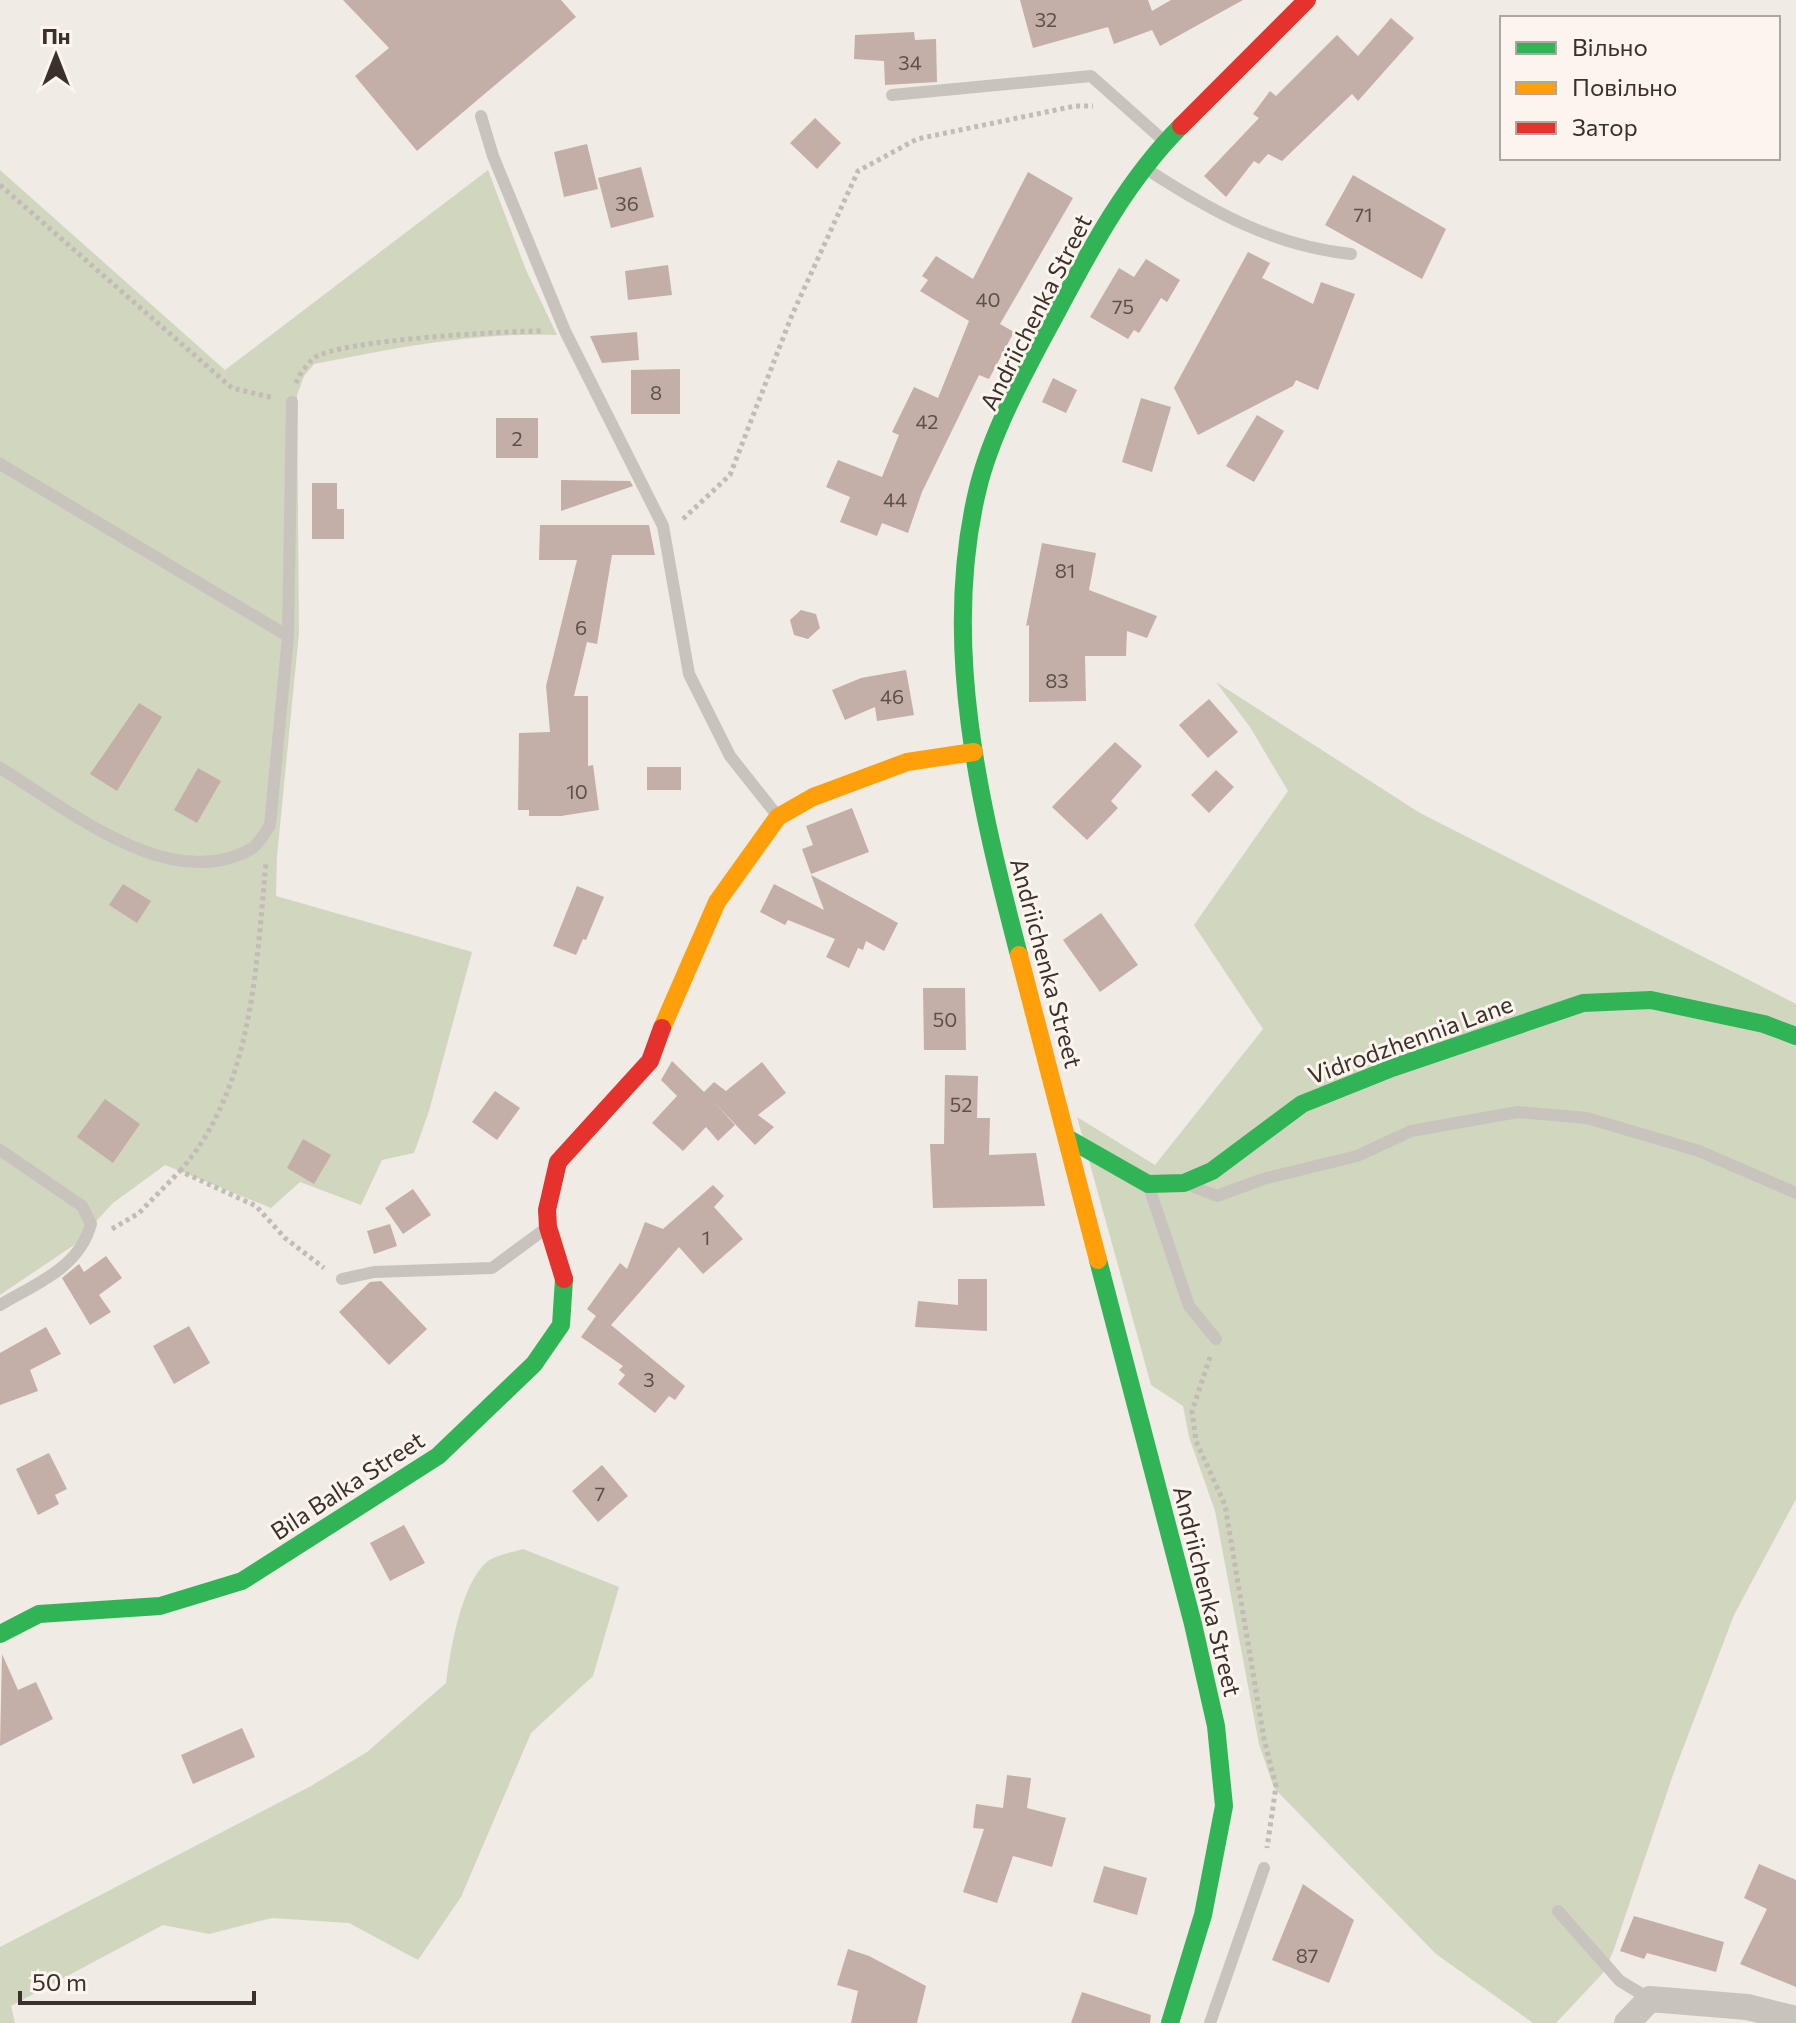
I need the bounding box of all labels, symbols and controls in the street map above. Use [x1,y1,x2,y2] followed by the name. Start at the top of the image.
[1035,7,1057,31] house number: 32
[16,16,96,96] north arrow
[1500,16,1780,160] legend
[41,22,71,49] text: Пн
[1572,32,1648,61] text: Вільно
[898,50,922,74] house number: 34
[1572,72,1677,101] text: Повільно
[1572,112,1638,141] text: Затор
[615,191,639,215] house number: 36
[1353,202,1373,226] house number: 71
[973,209,1097,415] street label: Andriichenka Street
[975,287,1001,311] house number: 40
[1112,294,1134,318] house number: 75
[650,380,662,404] house number: 8
[916,409,938,433] house number: 42
[511,426,523,450] house number: 2
[883,487,907,511] house number: 44
[1055,558,1075,582] house number: 81
[575,615,587,639] house number: 6
[1045,668,1069,692] house number: 83
[880,684,904,708] house number: 46
[566,779,588,803] house number: 10
[1005,855,1089,1071] street label: Andriichenka Street
[1304,988,1516,1090] street label: Vidrodzhennia Lane
[933,1007,957,1031] house number: 50
[950,1092,972,1116] house number: 52
[702,1225,710,1249] house number: 1
[643,1367,655,1391] house number: 3
[265,1425,429,1545] street label: Bila Balka Street
[595,1481,605,1505] house number: 7
[1168,1483,1248,1700] street label: Andriichenka Street
[1296,1943,1318,1967] house number: 87
[20,1955,254,2005] scale bar
[32,1967,87,1996] text: 50 m

